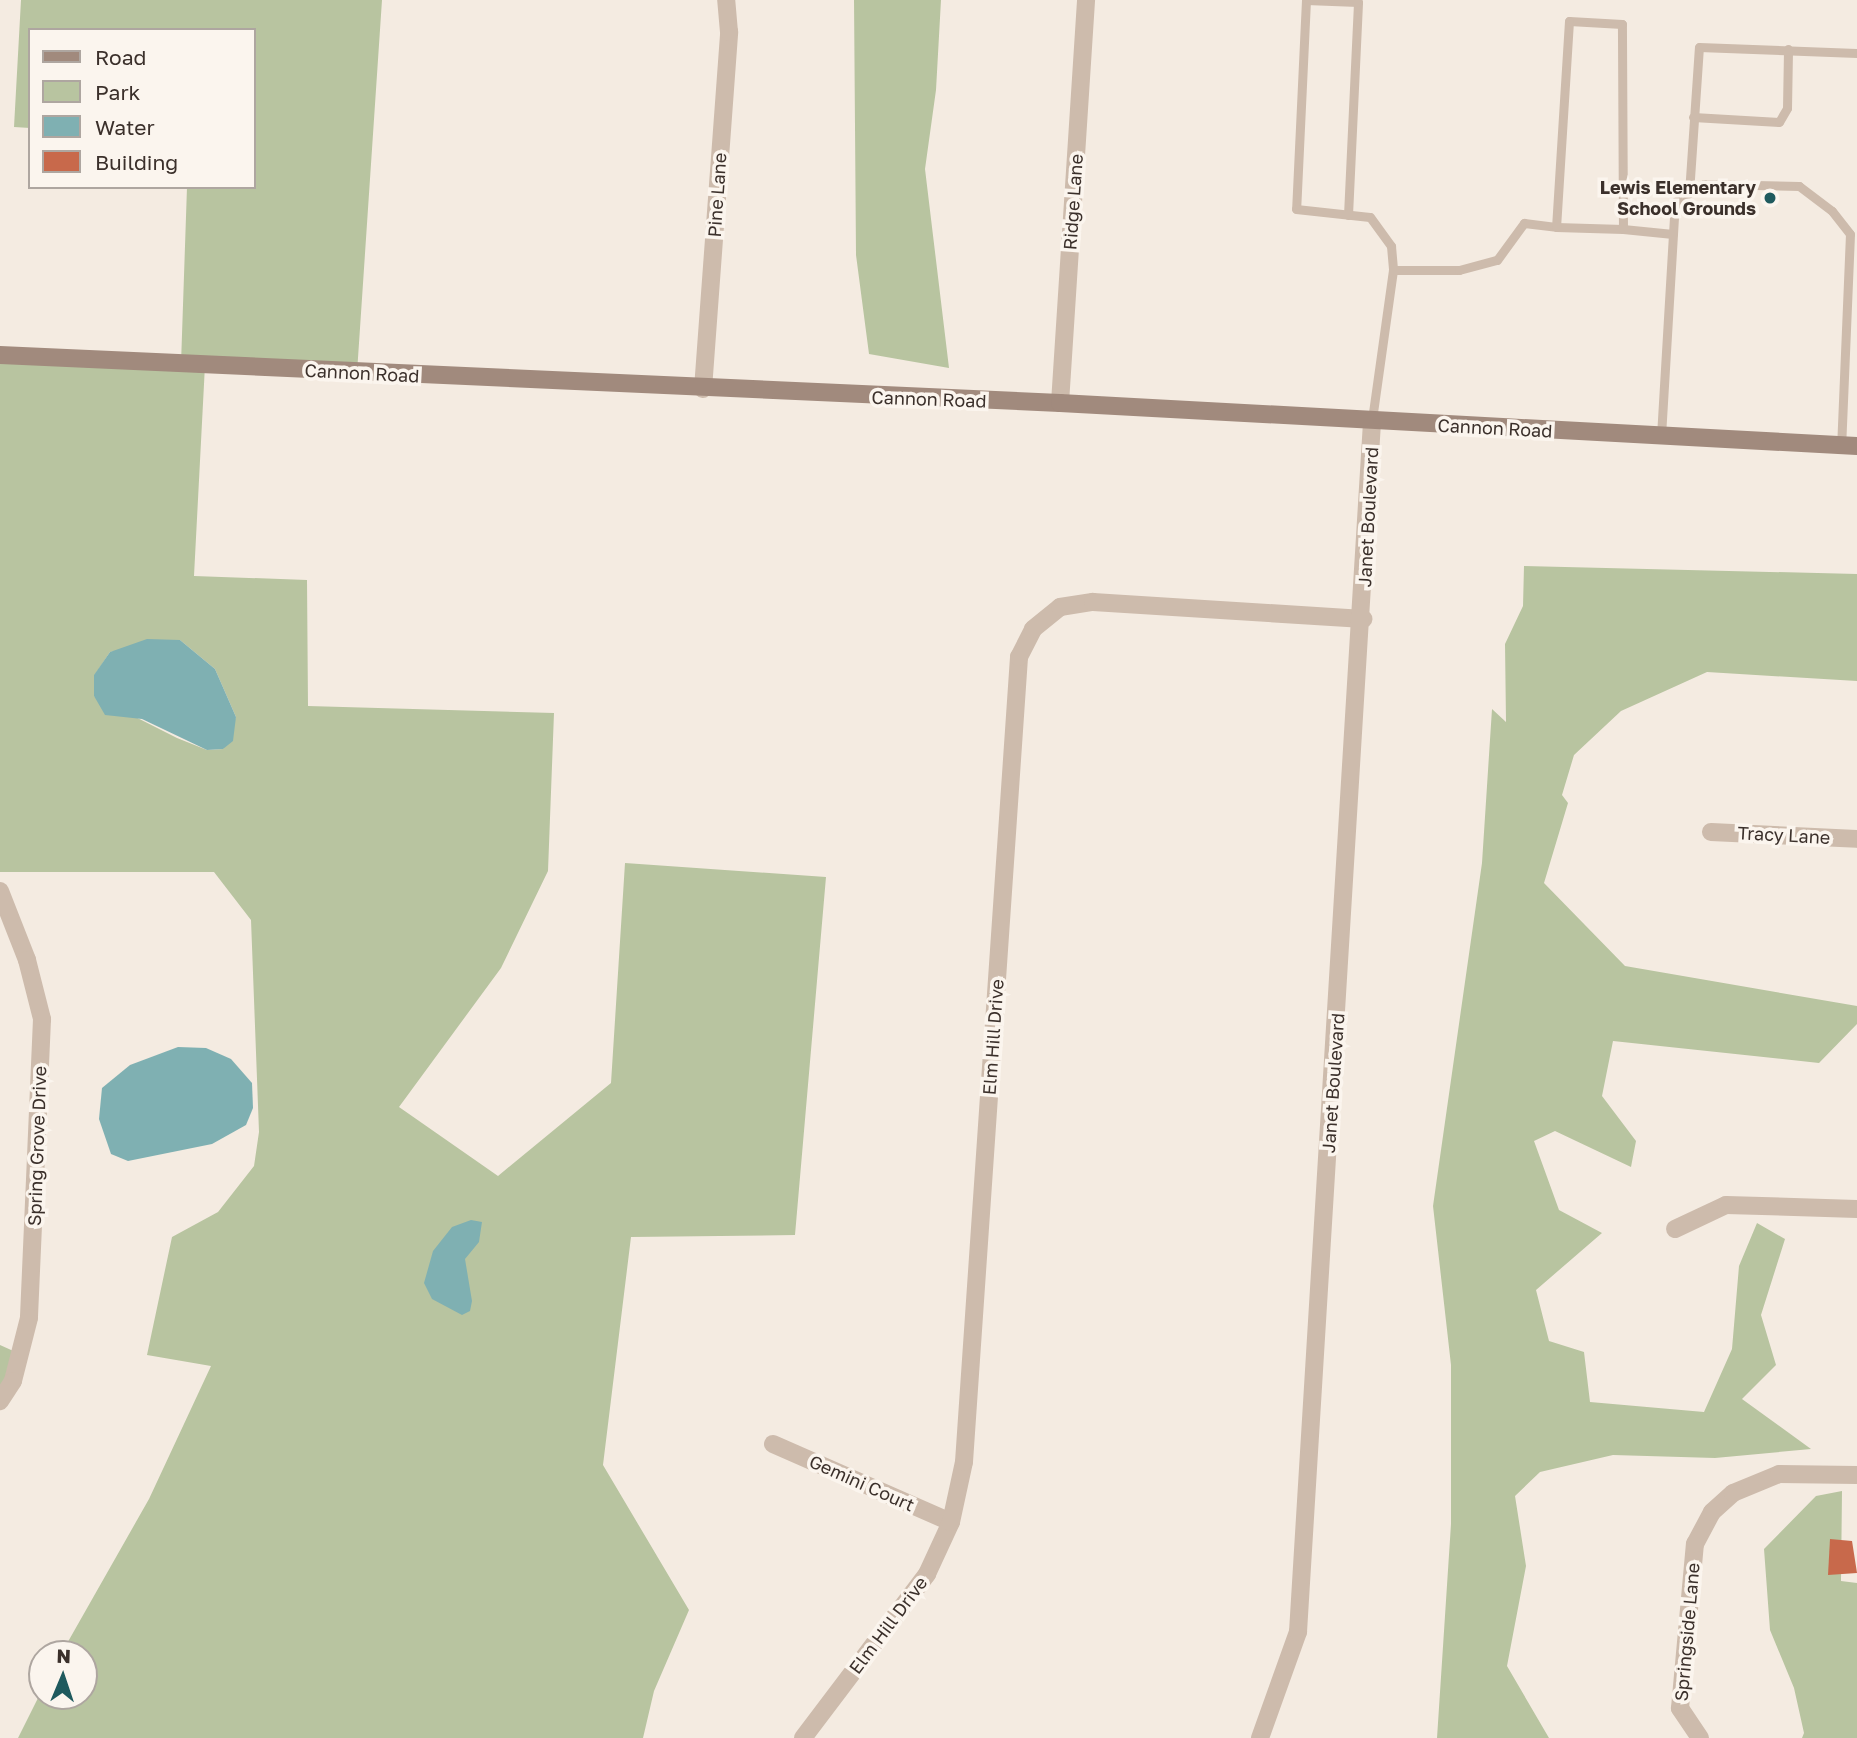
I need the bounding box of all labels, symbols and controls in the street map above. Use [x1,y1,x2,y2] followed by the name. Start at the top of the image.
[28,28,256,189] legend
[95,44,146,70] text: Road
[95,79,140,105] text: Park
[95,114,155,140] text: Water
[95,149,178,175] text: Building
[703,152,731,238] street label: Pine Lane
[1059,153,1087,251] street label: Ridge Lane
[1600,177,1756,220] place label: Lewis Elementary School Grounds
[1762,190,1778,206] marker: Lewis Elementary School Grounds
[304,359,420,387] street label: Cannon Road
[871,386,987,412] street label: Cannon Road
[1437,414,1553,442] street label: Cannon Road
[1354,446,1382,588] street label: Janet Boulevard
[1737,822,1831,848] street label: Tracy Lane
[978,978,1008,1096] street label: Elm Hill Drive
[1317,1012,1349,1154] street label: Janet Boulevard
[23,1066,51,1226] street label: Spring Grove Drive
[806,1450,918,1516] street label: Gemini Court
[1670,1562,1704,1702] street label: Springside Lane
[844,1572,932,1678] street label: Elm Hill Drive
[28,1640,98,1710] north arrow
[56,1644,71,1667] text: N

